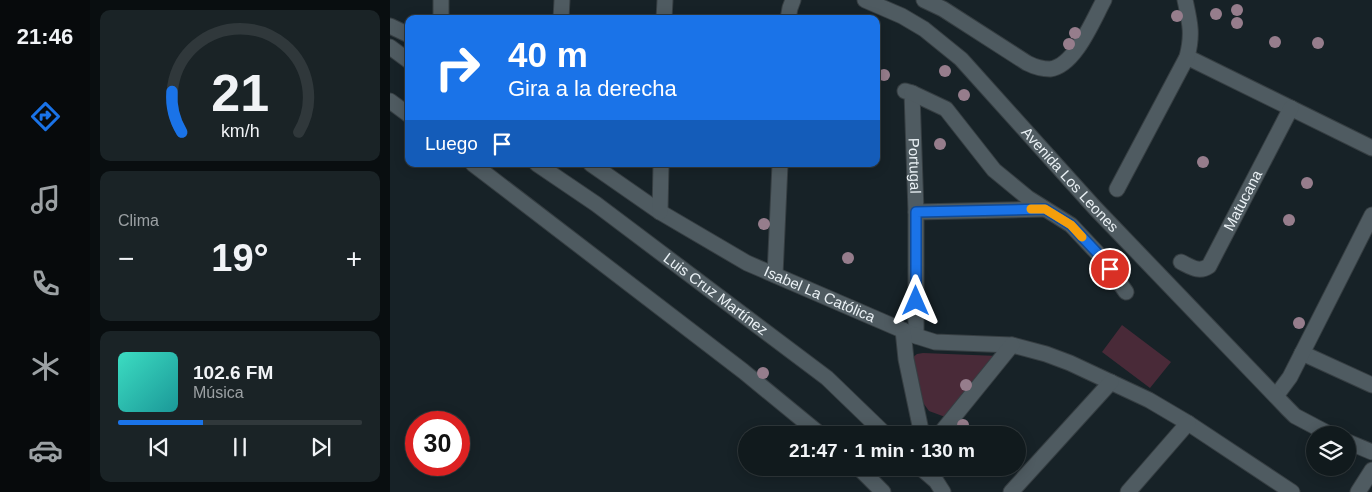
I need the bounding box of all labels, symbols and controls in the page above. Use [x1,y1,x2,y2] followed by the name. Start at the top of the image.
[17,24,73,49] text: 21:46
[425,35,490,100] icon: right
[508,35,588,74] text: 40 m
[211,64,269,122] text: 21
[508,76,677,101] text: Gira a la derecha
[28,99,63,134] icon: directions
[221,121,259,141] text: km/h
[1018,123,1122,235] street label: Avenida Los Leones
[488,130,516,158] icon: arrive
[425,133,478,154] text: Luego
[906,137,924,194] street label: Portugal
[1220,167,1266,233] street label: Matucana
[28,182,63,217] icon: music
[118,212,159,229] text: Clima
[211,237,269,279] text: 19°
[118,243,134,274] text: −
[346,243,362,274] text: +
[1089,248,1131,290] pin
[660,249,771,338] street label: Luis Cruz Martínez
[1096,255,1124,283] icon: arrive
[762,262,879,326] street label: Isabel La Católica
[28,266,63,301] icon: phone
[889,274,941,326] position arrow
[28,349,63,384] icon: climate
[193,362,273,383] text: 102.6 FM
[193,384,244,401] text: Música
[405,411,470,476] speed limit sign: 30
[1306,426,1356,476] map controls
[1306,426,1356,476] button: layers
[28,433,63,468] icon: car
[145,433,173,461] icon: previous
[226,433,254,461] icon: pause
[307,433,335,461] icon: next
[789,440,975,461] text: 21:47 · 1 min · 130 m

